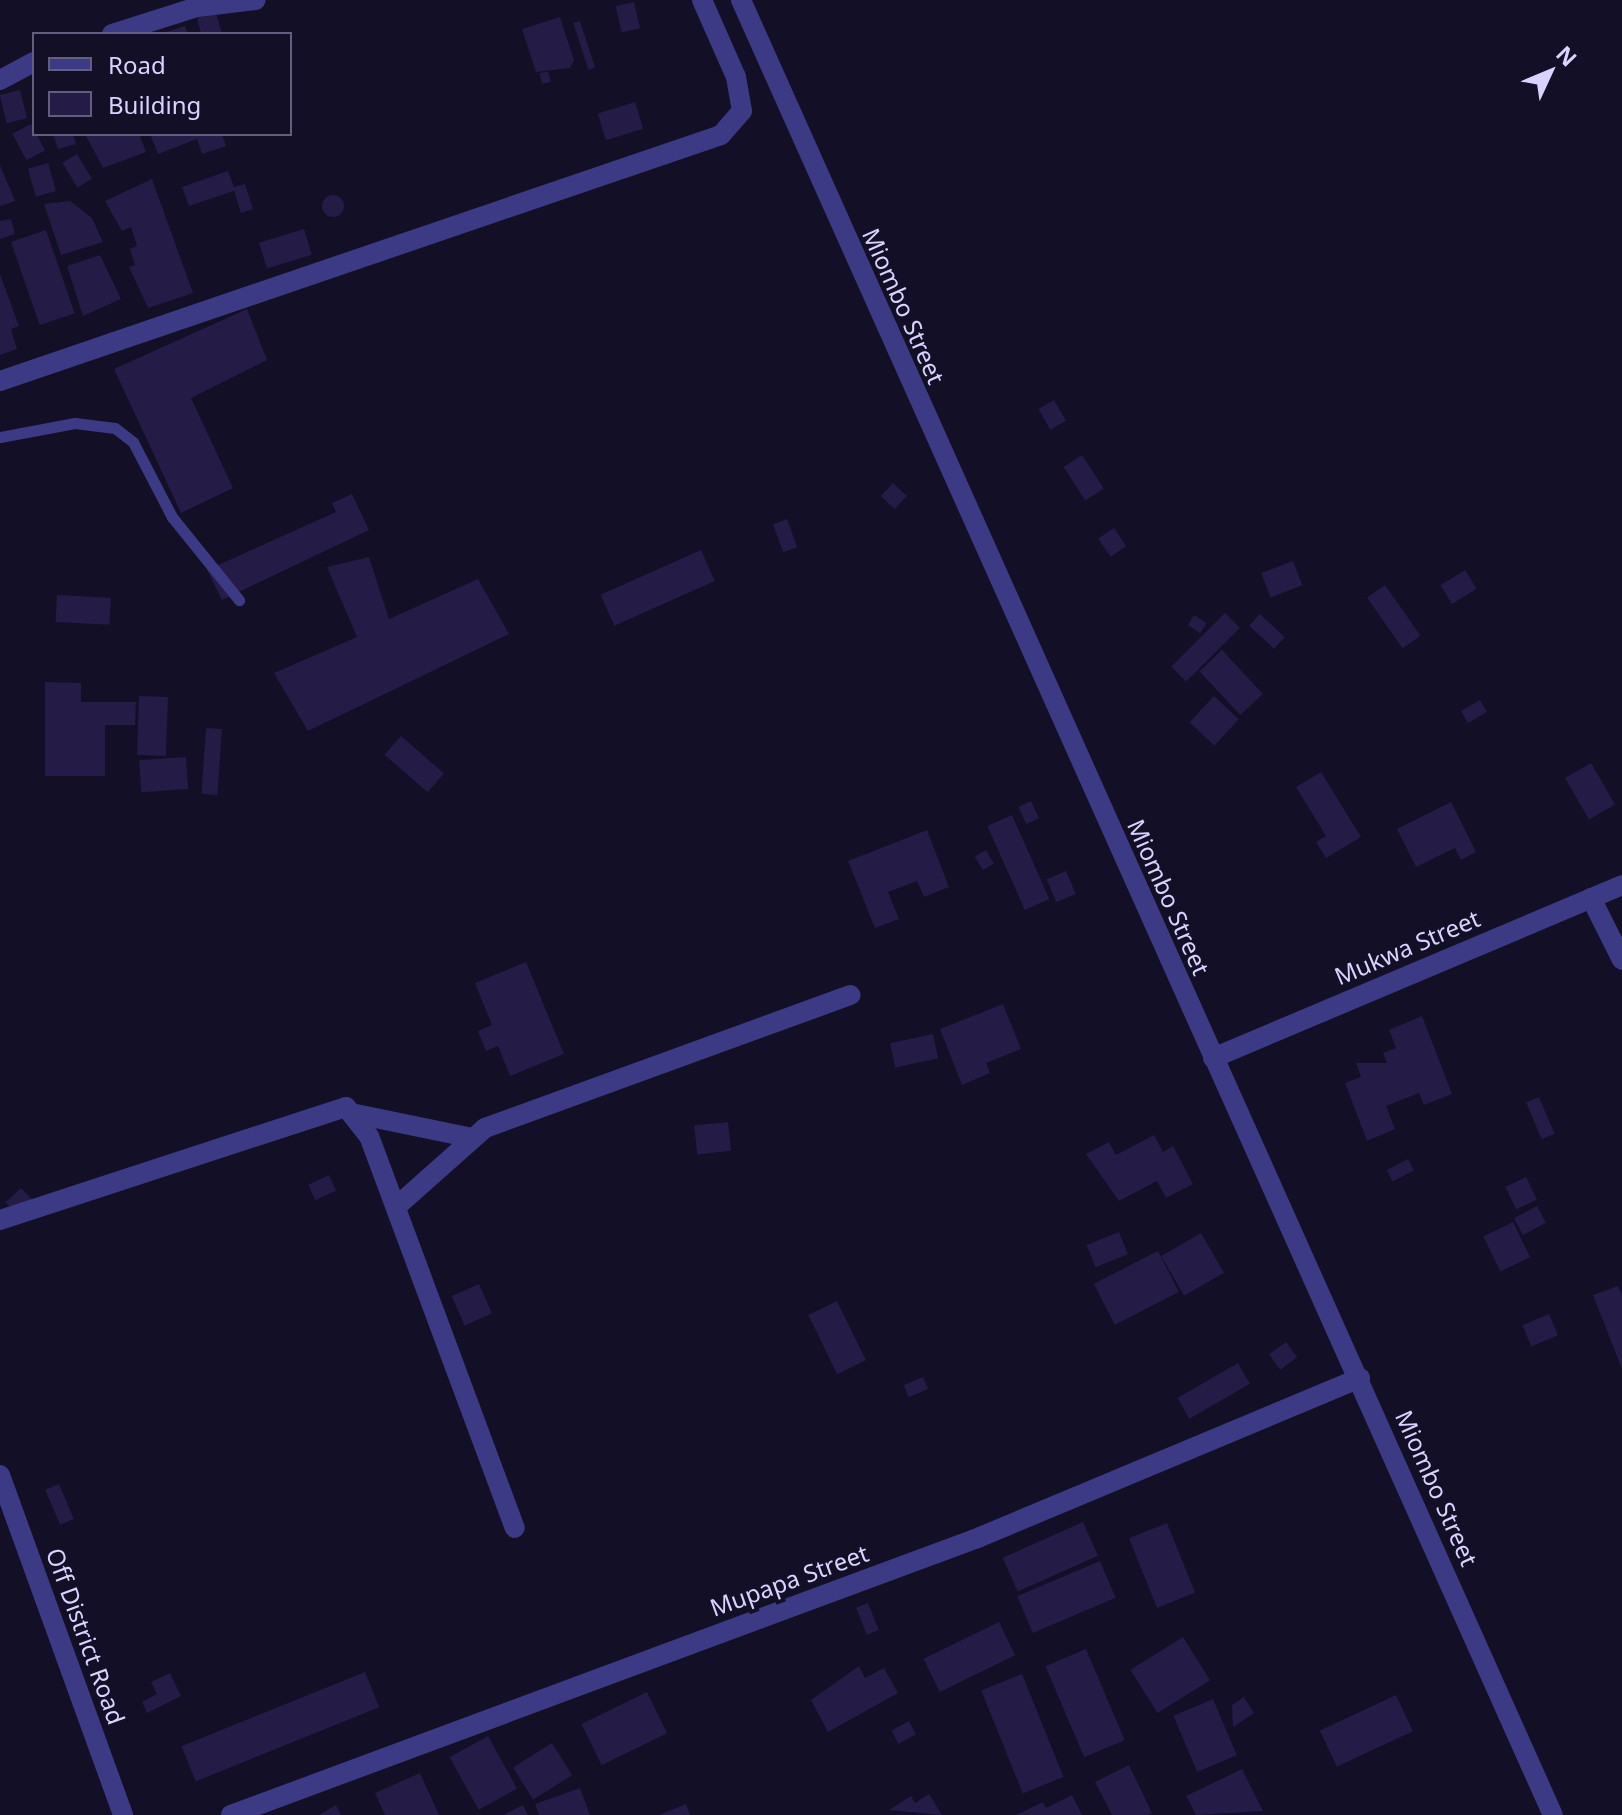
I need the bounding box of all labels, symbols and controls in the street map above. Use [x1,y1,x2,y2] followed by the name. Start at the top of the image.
[32,32,292,136] legend
[1510,32,1590,112] north arrow
[1550,38,1584,72] text: N
[108,48,166,81] text: Road
[108,88,201,121] text: Building
[857,224,951,388] street label: Miombo Street
[1122,815,1216,979] street label: Miombo Street
[1330,903,1484,991] street label: Mukwa Street
[1390,1406,1484,1570] street label: Miombo Street
[706,1538,872,1622] street label: Mupapa Street
[41,1544,131,1728] street label: Off District Road

